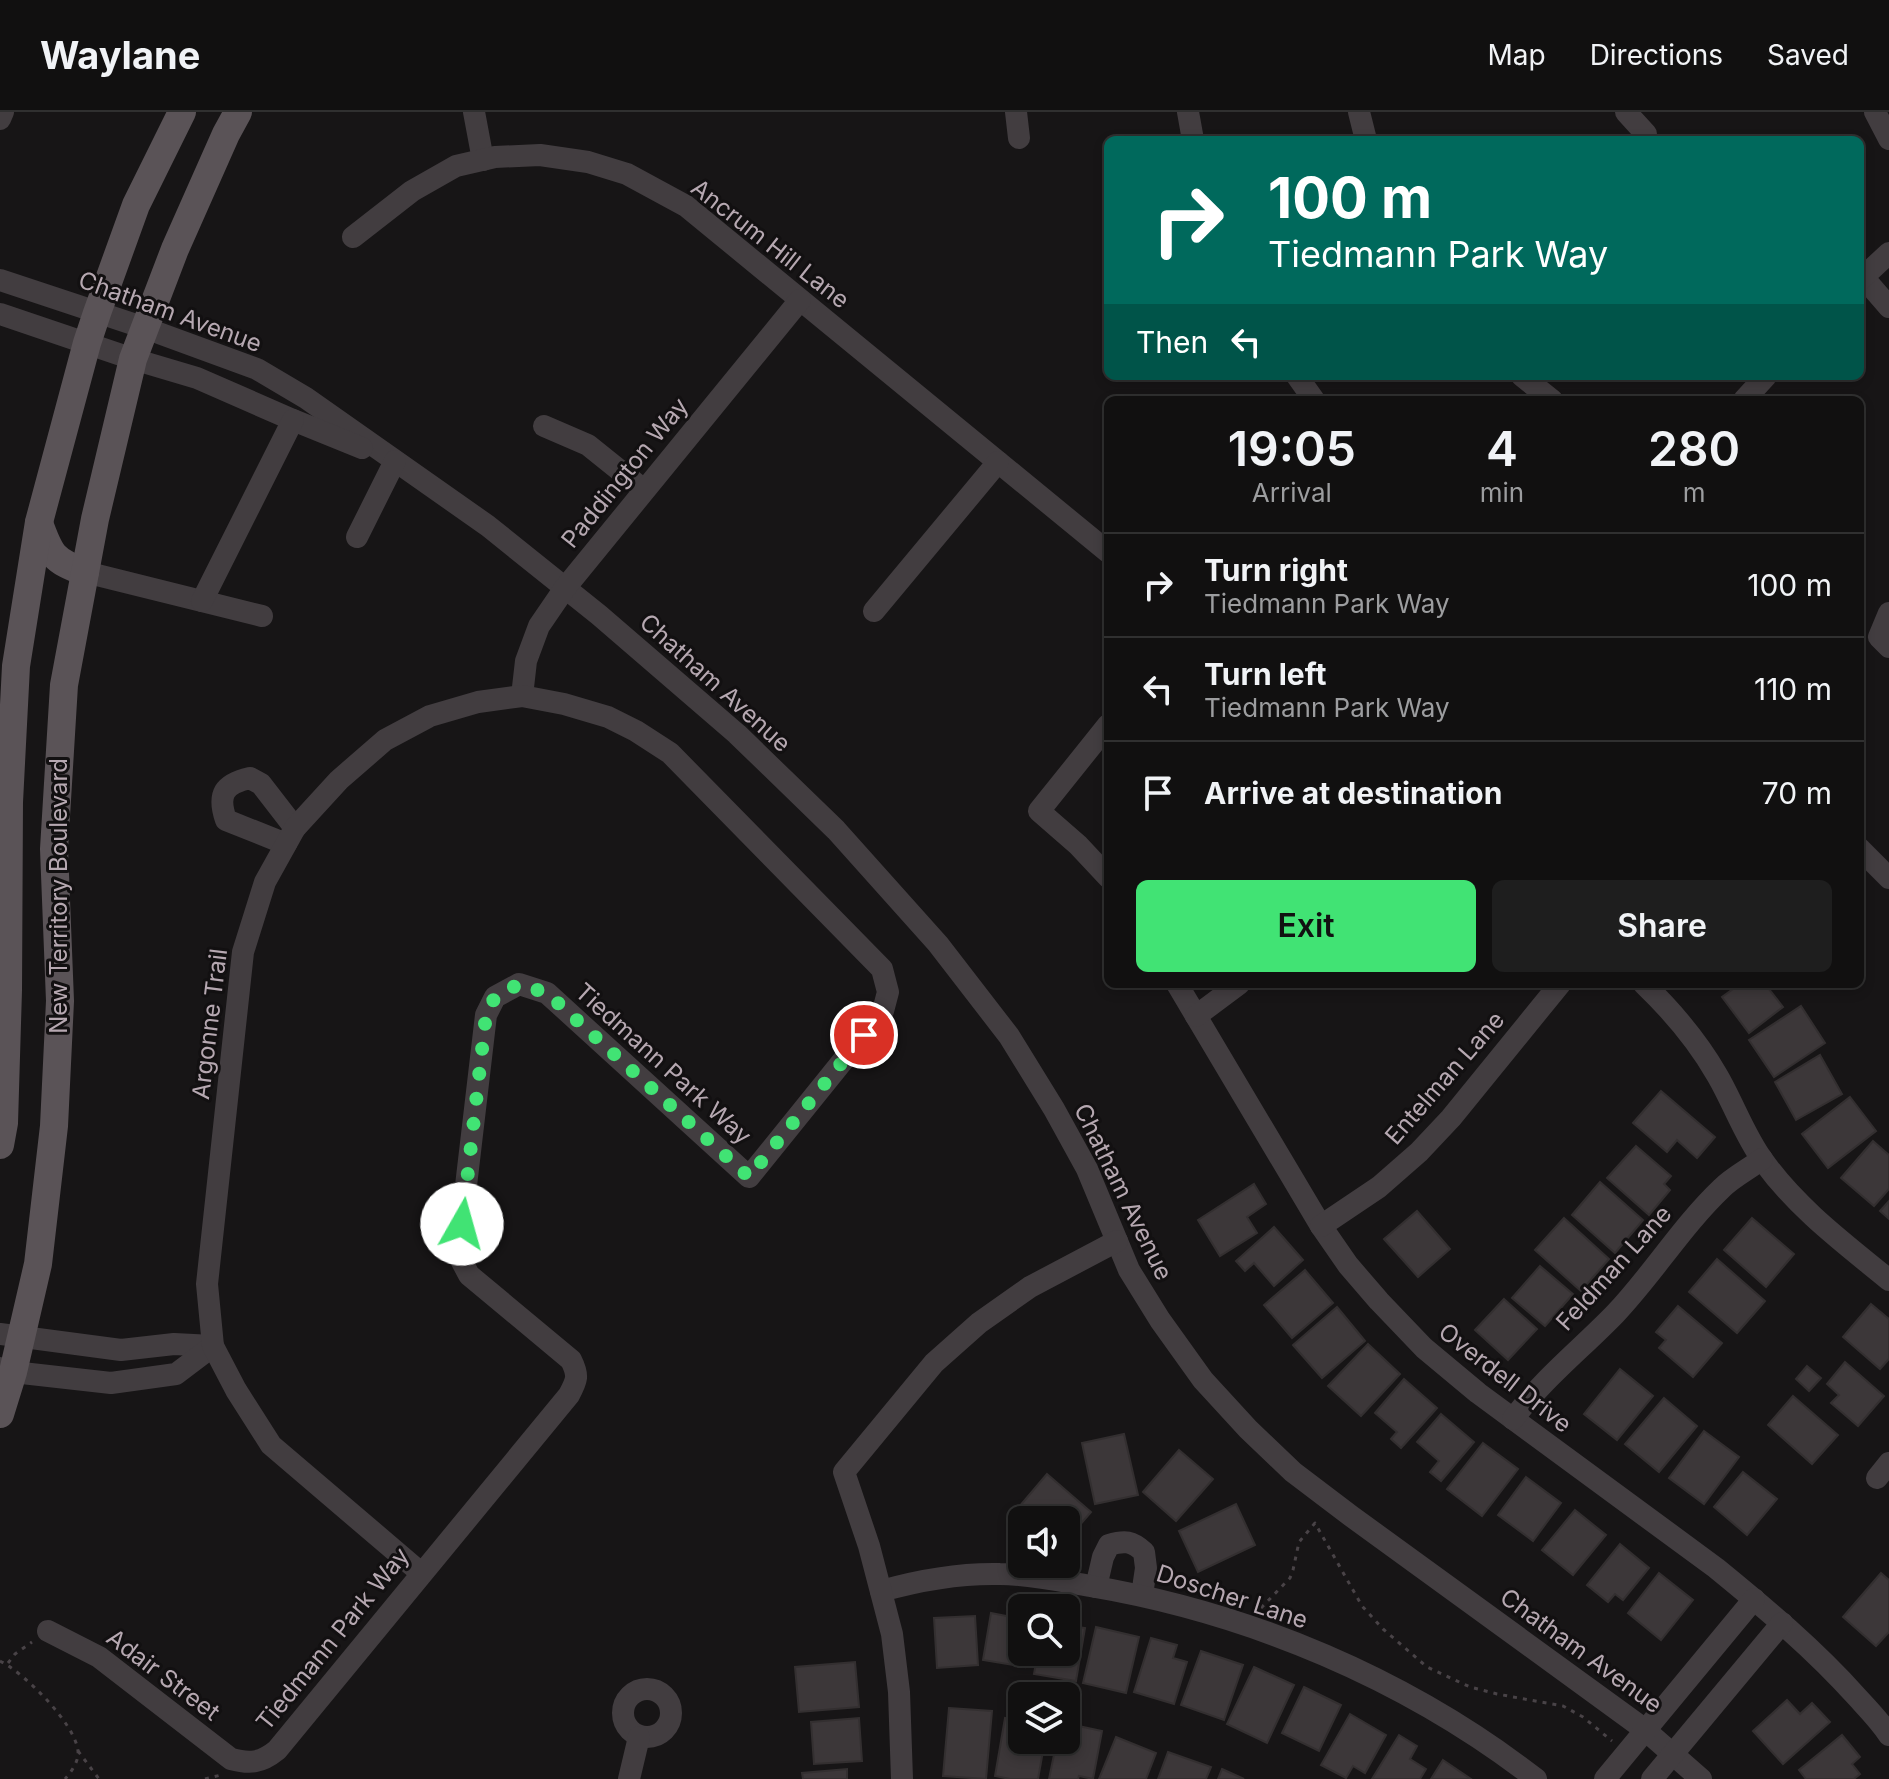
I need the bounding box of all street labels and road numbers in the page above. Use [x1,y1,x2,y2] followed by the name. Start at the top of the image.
[685,173,855,314] street label: Ancrum Hill Lane
[75,265,266,358] street label: Chatham Avenue
[555,392,694,554] street label: Paddington Way
[634,607,797,758] street label: Chatham Avenue
[44,758,73,1034] street label: New Territory Boulevard
[186,947,233,1101] street label: Argonne Trail
[569,977,757,1150] street label: Tiedmann Park Way
[1379,1005,1510,1150] street label: Entelman Lane
[1068,1099,1179,1285] street label: Chatham Avenue
[1550,1199,1677,1336] street label: Feldman Lane
[1433,1317,1578,1438] street label: Overdell Drive
[250,1541,415,1736] street label: Tiedmann Park Way
[1153,1558,1311,1635] street label: Doscher Lane
[1495,1582,1668,1719] street label: Chatham Avenue
[101,1623,226,1727] street label: Adair Street

